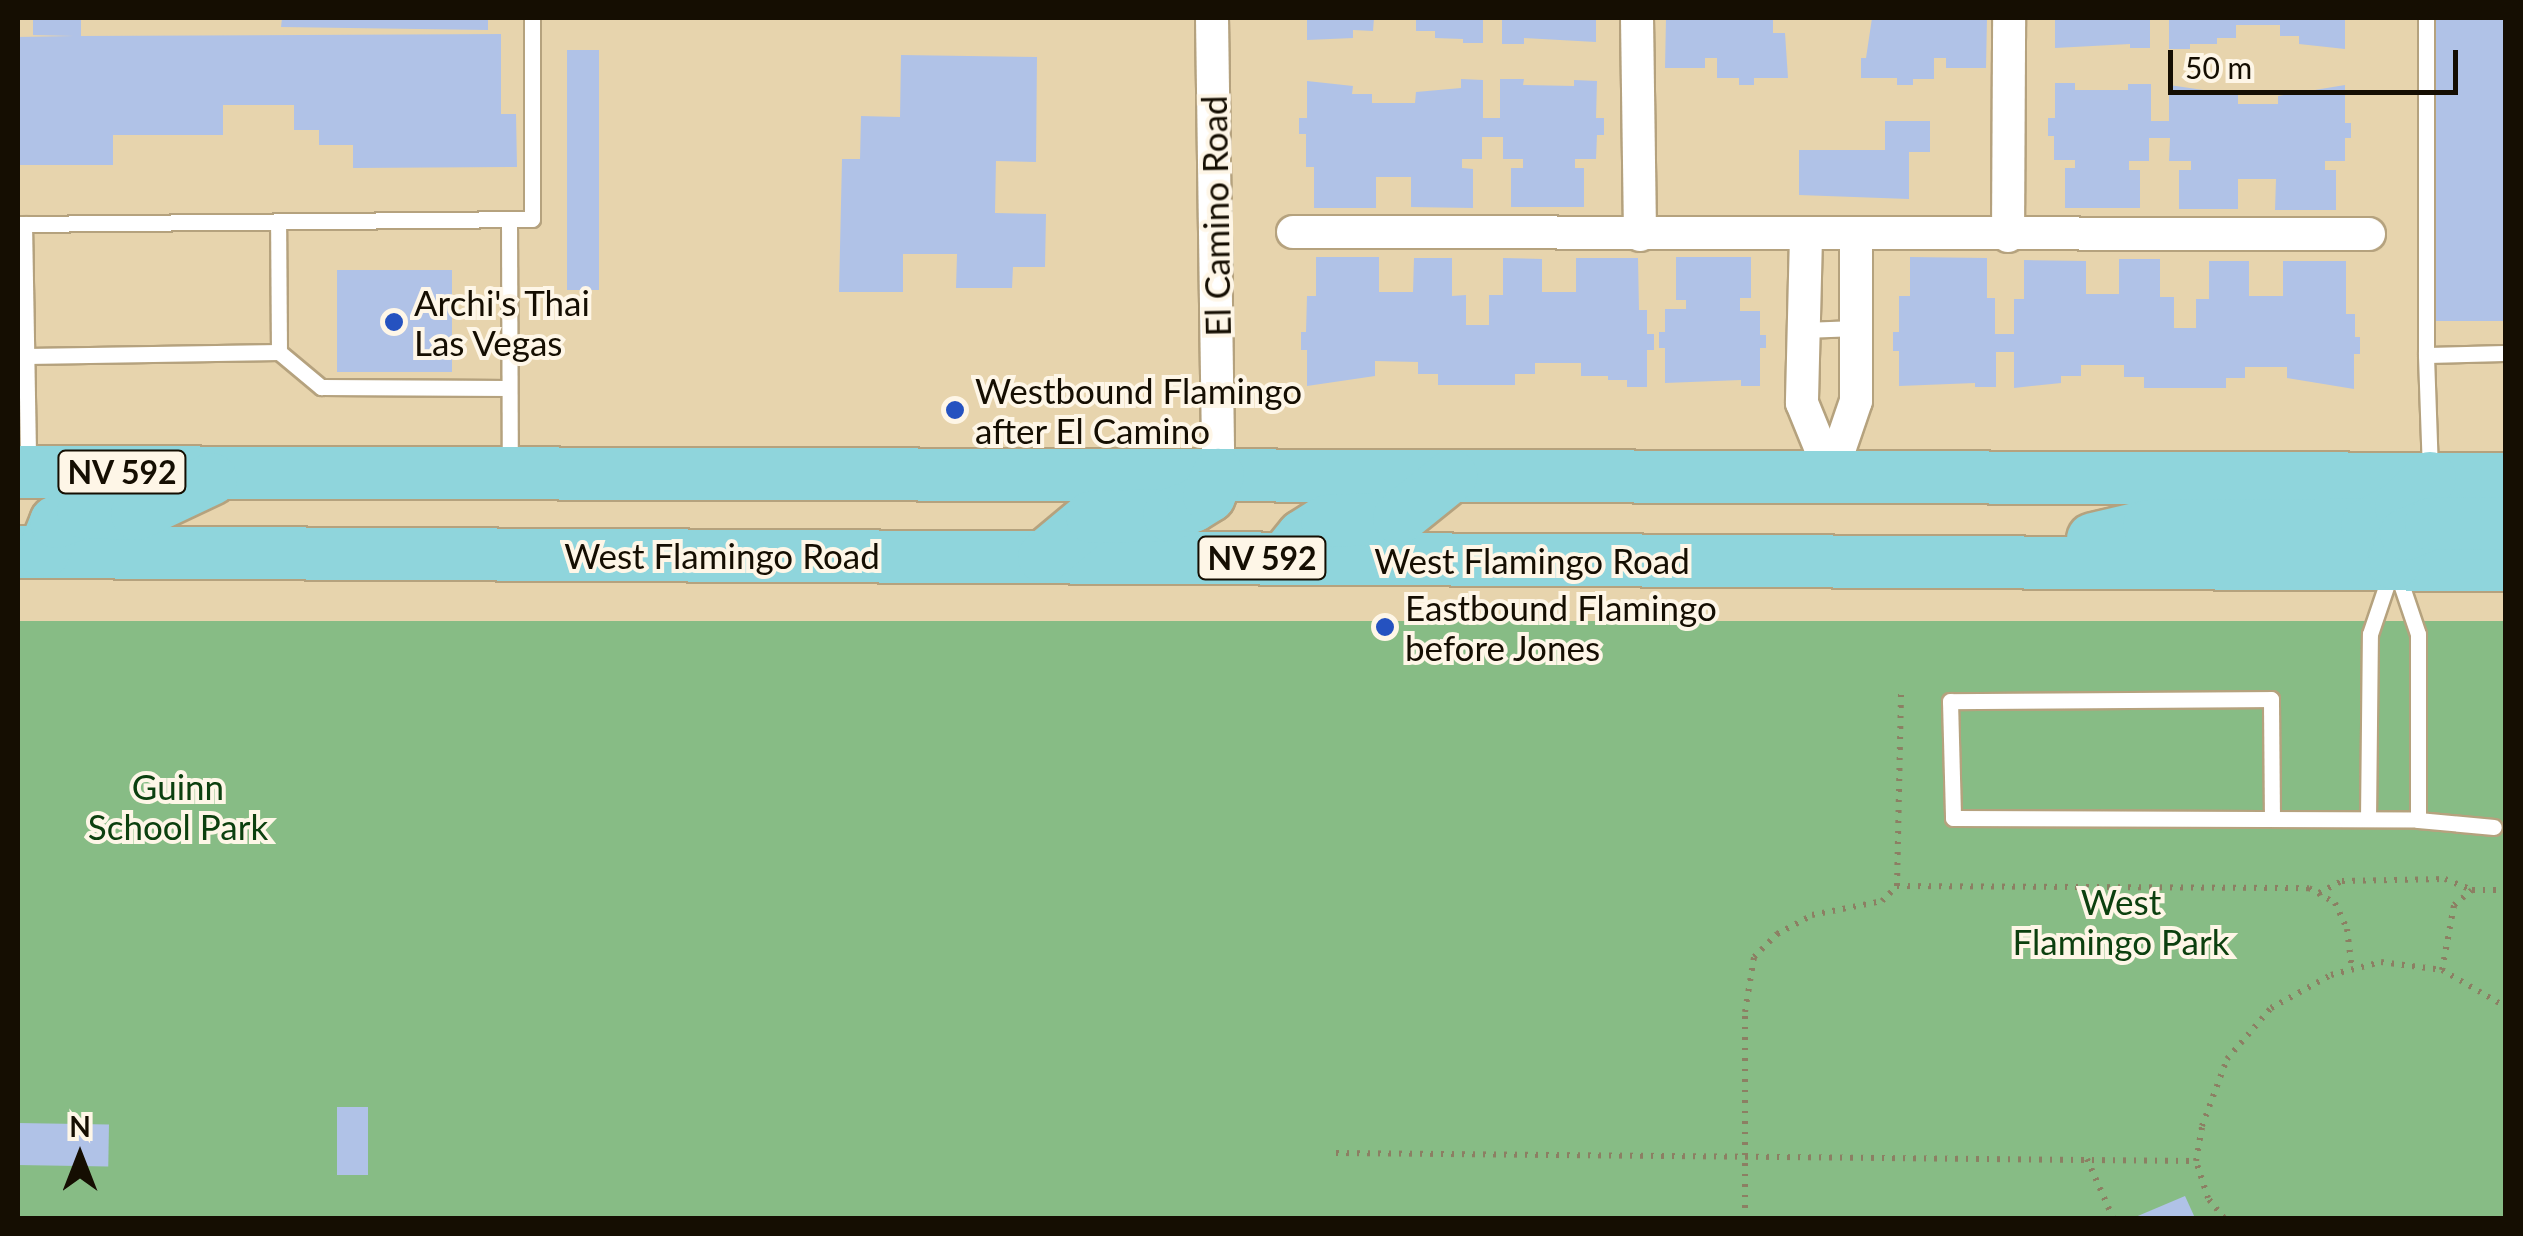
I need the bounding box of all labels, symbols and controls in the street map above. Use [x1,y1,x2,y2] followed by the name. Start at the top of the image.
[2173,30,2463,92] scale bar
[2185,49,2252,85] text: 50 m
[1192,95,1238,337] street label: El Camino Road
[414,281,591,363] place label: Archi's Thai Las Vegas
[383,311,405,333] marker: Archi's Thai Las Vegas
[975,369,1302,451] place label: Westbound Flamingo after El Camino
[944,399,966,421] marker: Westbound Flamingo after El Camino
[54,445,190,499] road number: NV 592
[1194,531,1330,585] road number: NV 592
[564,534,880,576] street label: West Flamingo Road
[1374,539,1690,581] street label: West Flamingo Road
[1405,586,1717,668] place label: Eastbound Flamingo before Jones
[1374,616,1396,638] marker: Eastbound Flamingo before Jones
[88,765,268,847] park label: Guinn School Park
[2013,880,2229,962] park label: West Flamingo Park
[30,1106,130,1206] north arrow
[69,1109,91,1143] text: N

